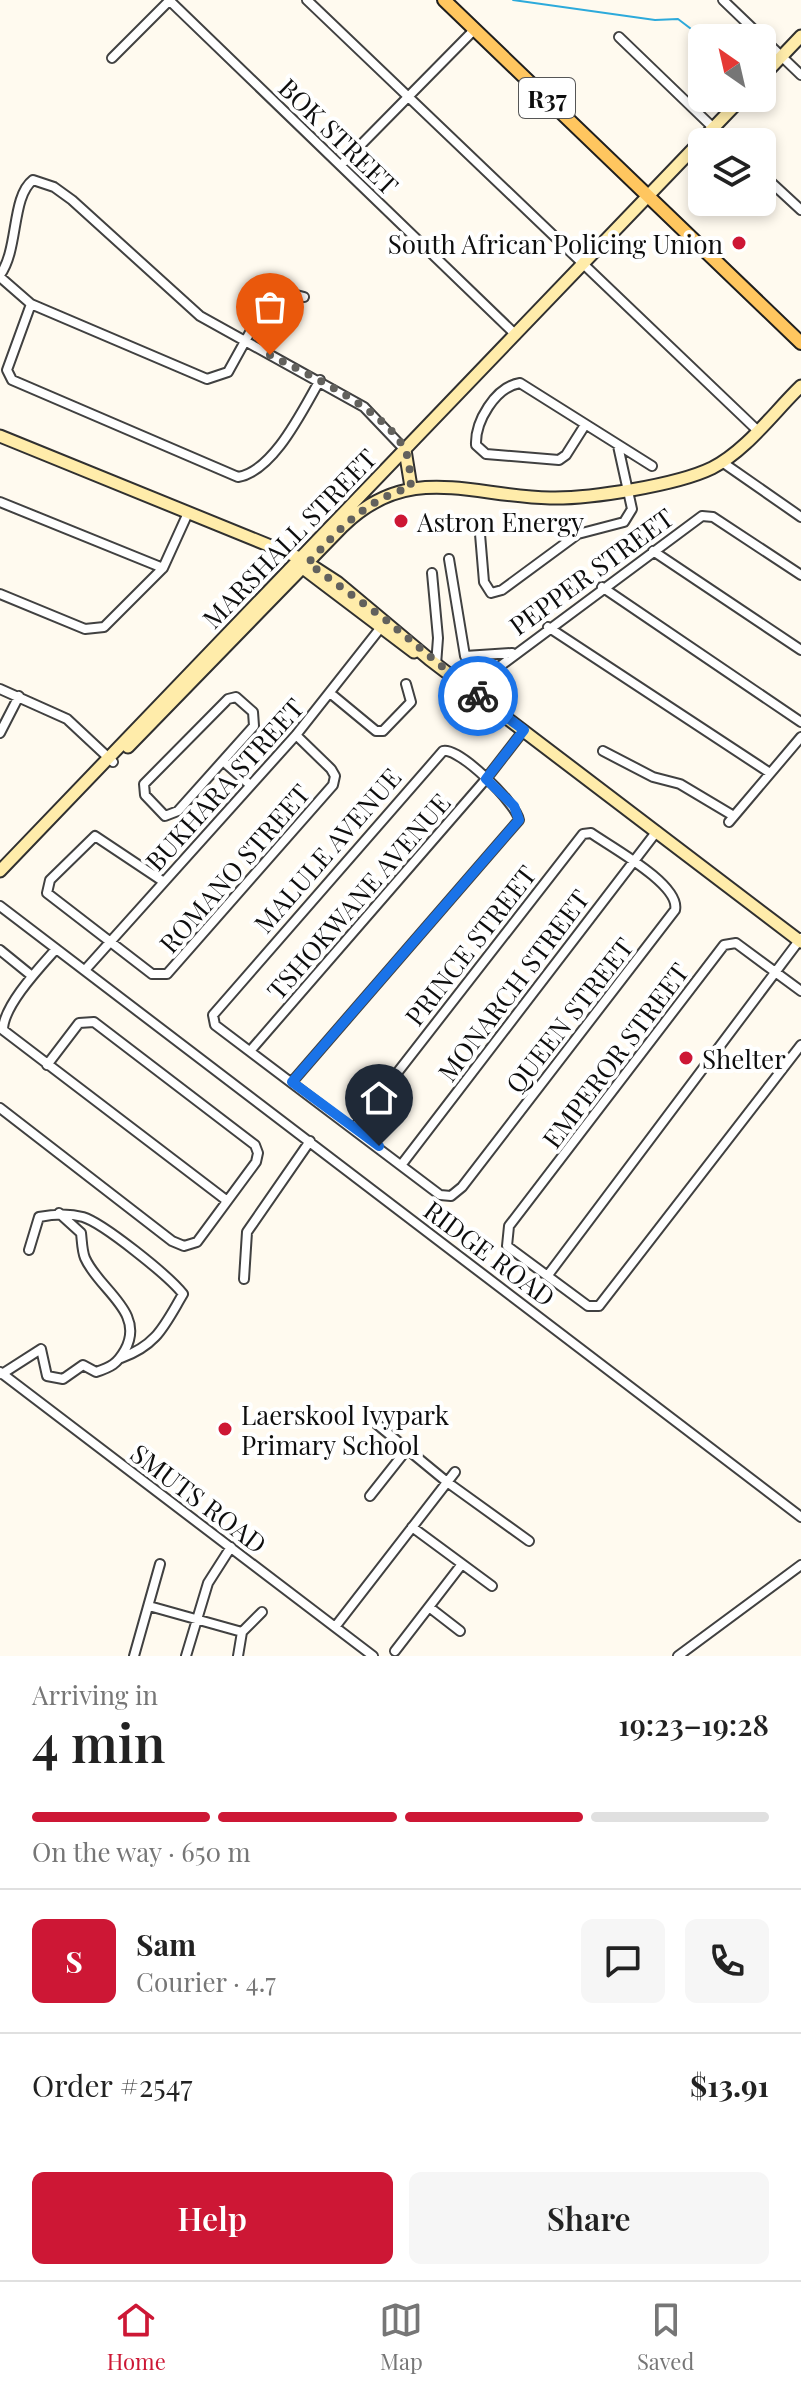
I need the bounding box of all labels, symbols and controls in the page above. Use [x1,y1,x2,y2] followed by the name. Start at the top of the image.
[688,24,776,112] north arrow
[688,24,776,216] map controls
[272,70,406,202] street label: BOK STREET
[519,78,575,118] road number: R37
[688,128,776,216] button: layers
[388,226,723,261] place label: South African Policing Union
[730,234,748,252] marker: South African Policing Union
[236,273,304,355] pin
[248,285,292,329] icon: bag
[194,441,384,635] street label: MARSHALL STREET
[502,499,680,643] street label: PEPPER STREET
[416,504,584,539] place label: Astron Energy
[392,512,410,530] marker: Astron Energy
[438,656,518,736] courier
[456,674,500,718] icon: bike
[137,690,311,878] street label: BUKHARA STREET
[246,760,408,940] street label: MALULE AVENUE
[151,776,317,960] street label: ROMANO STREET
[259,785,457,1007] street label: TSHOKWANE AVENUE
[396,858,544,1032] street label: PRINCE STREET
[429,882,597,1088] street label: MONARCH STREET
[497,930,641,1100] street label: QUEEN STREET
[534,955,696,1155] street label: EMPEROR STREET
[702,1041,786,1076] place label: Shelter
[677,1049,695,1067] marker: Shelter
[345,1064,413,1146] pin
[357,1076,401,1120] icon: home
[417,1192,563,1314] street label: RIDGE ROAD
[241,1397,450,1462] place label: Laerskool Ivypark Primary School
[216,1420,234,1438] marker: Laerskool Ivypark Primary School
[124,1435,274,1561] street label: SMUTS ROAD
[32,1677,158,1712] text: Arriving in
[618,1704,769,1744] text: 19:23–19:28
[32,1707,165,1776] text: 4 min
[32,1834,251,1869] text: On the way · 650 m
[581,1919,665,2003] button: chat
[685,1919,769,2003] button: phone
[136,1924,196,1964] text: Sam
[65,1941,83,1981] text: S
[136,1964,276,1999] text: Courier · 4.7
[32,2065,192,2105] text: Order #2547
[690,2065,769,2105] text: $13.91
[32,2172,393,2264] button: Help
[409,2172,769,2264] button: Share
[107,2298,166,2376] tab: Home
[379,2298,423,2376] tab: Map
[637,2298,694,2376] tab: Saved

